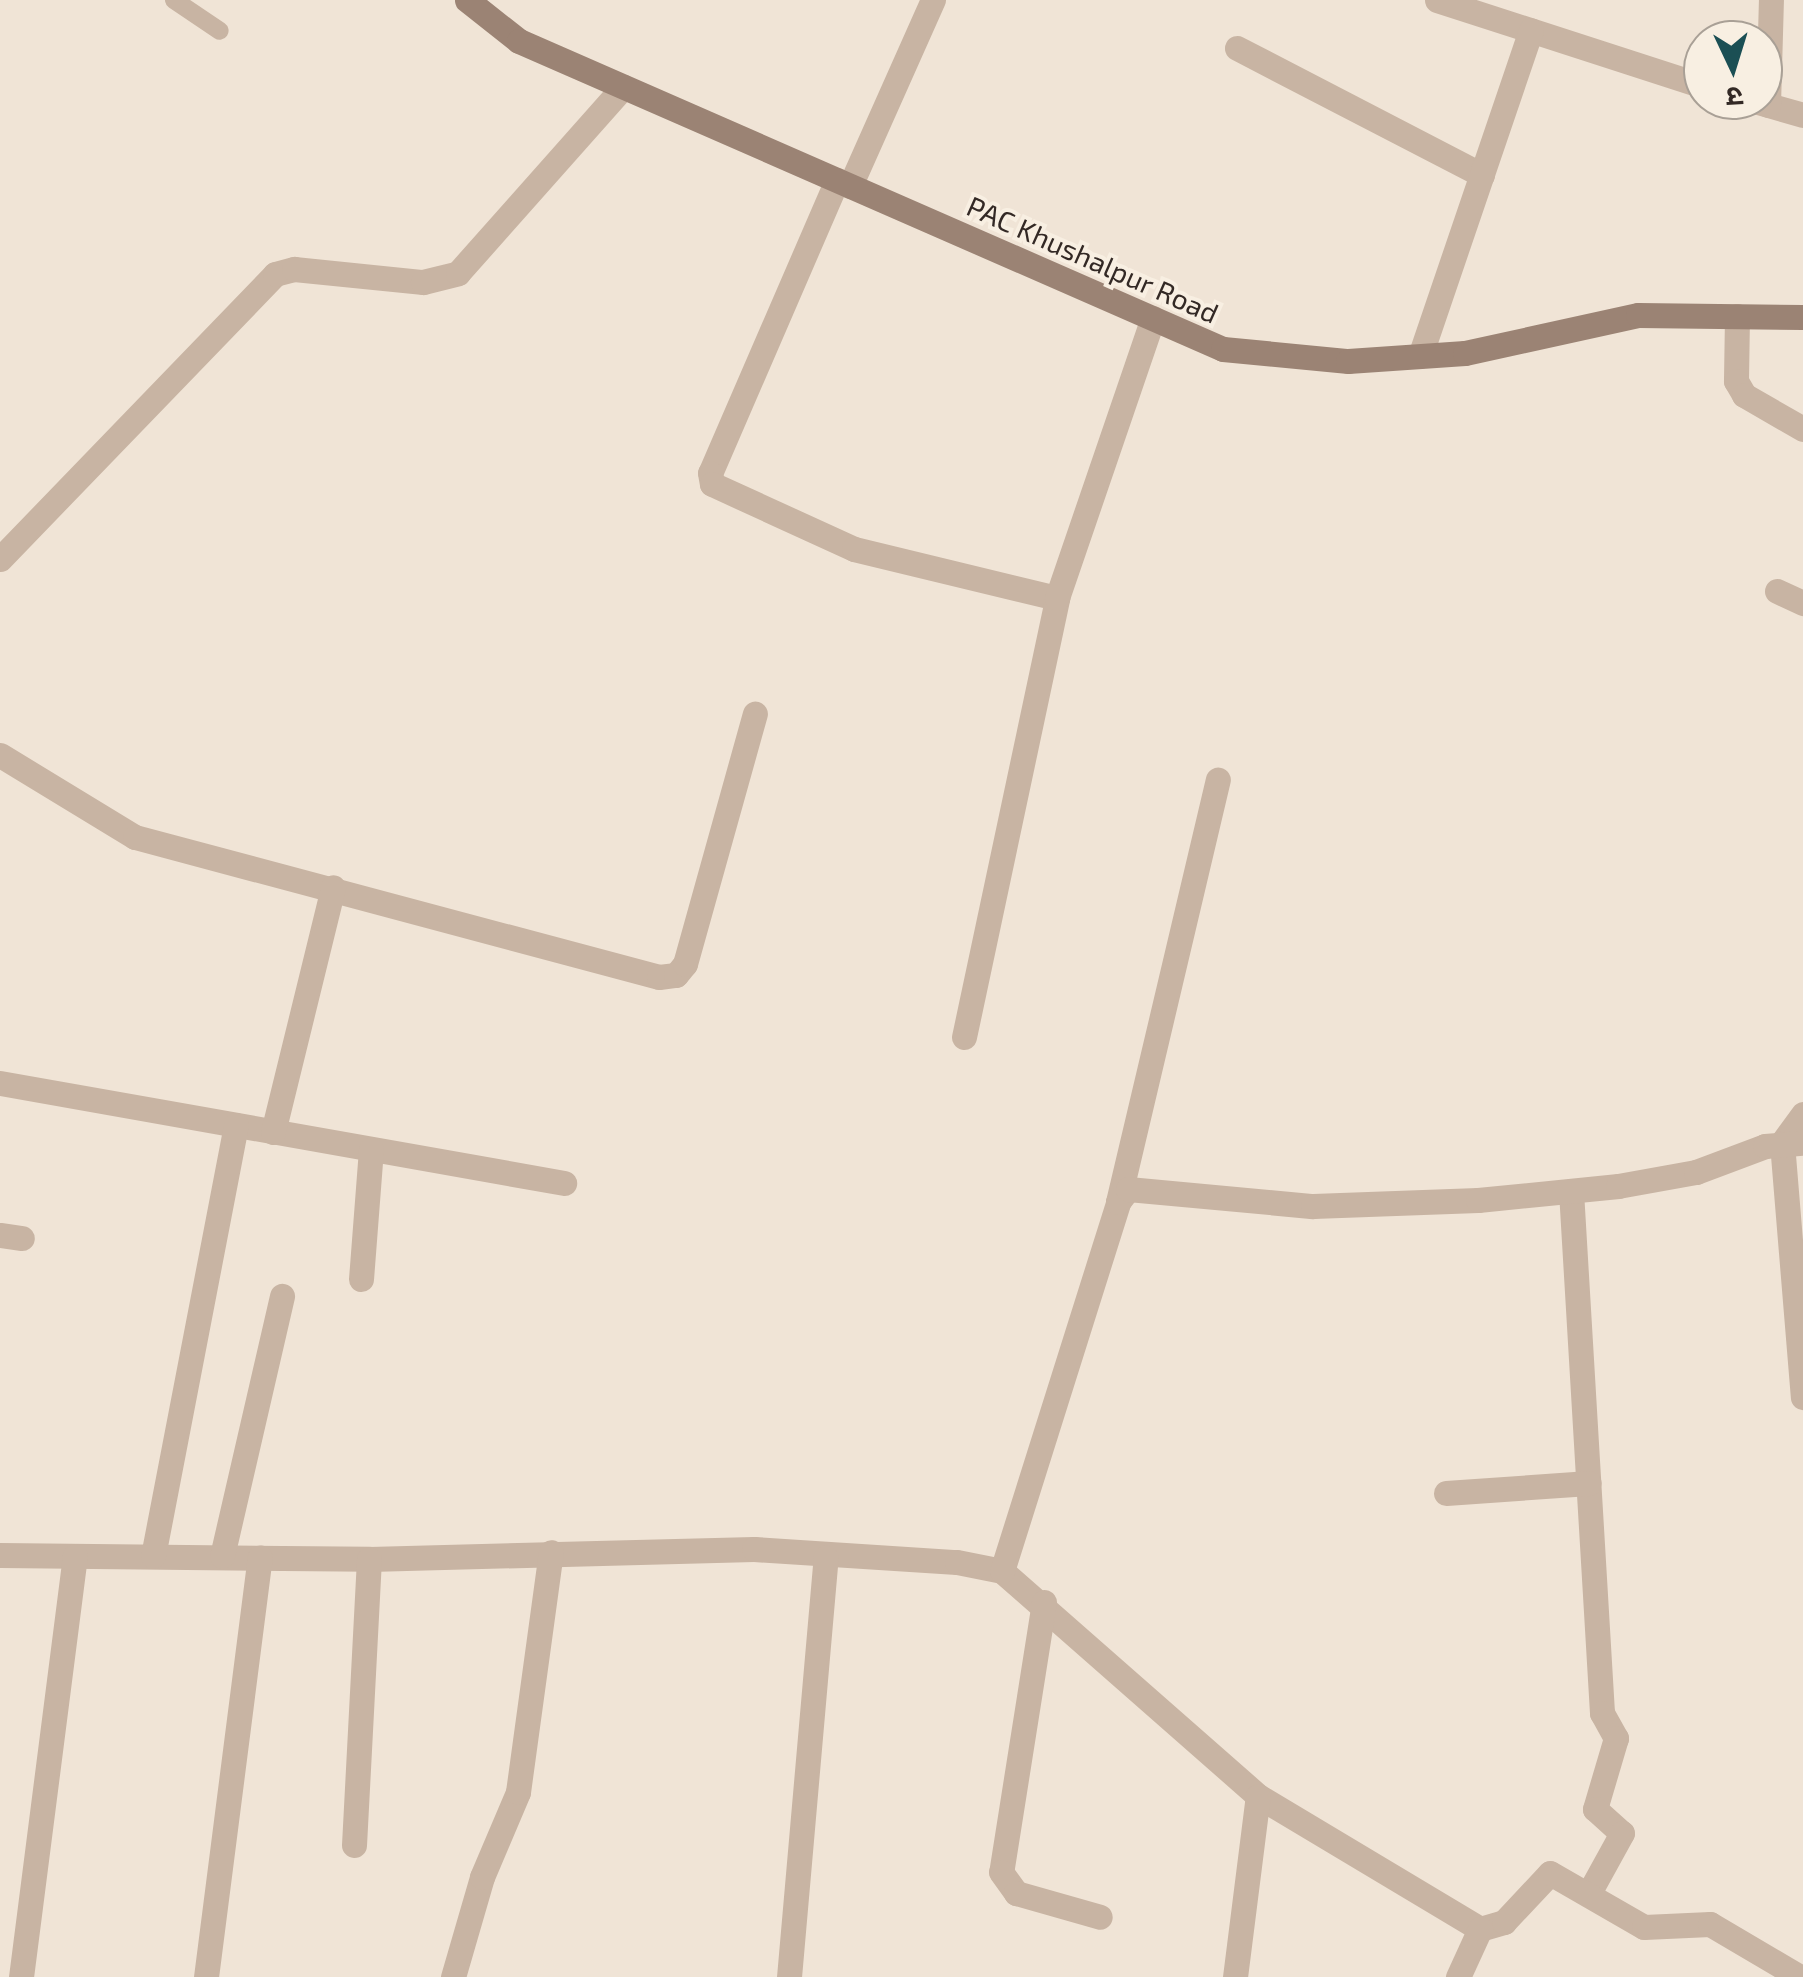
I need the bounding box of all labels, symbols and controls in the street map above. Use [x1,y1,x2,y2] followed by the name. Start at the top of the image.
[1683,20,1783,120] north arrow
[1726,80,1744,115] text: उ
[962,188,1224,330] street label: PAC Khushalpur Road

